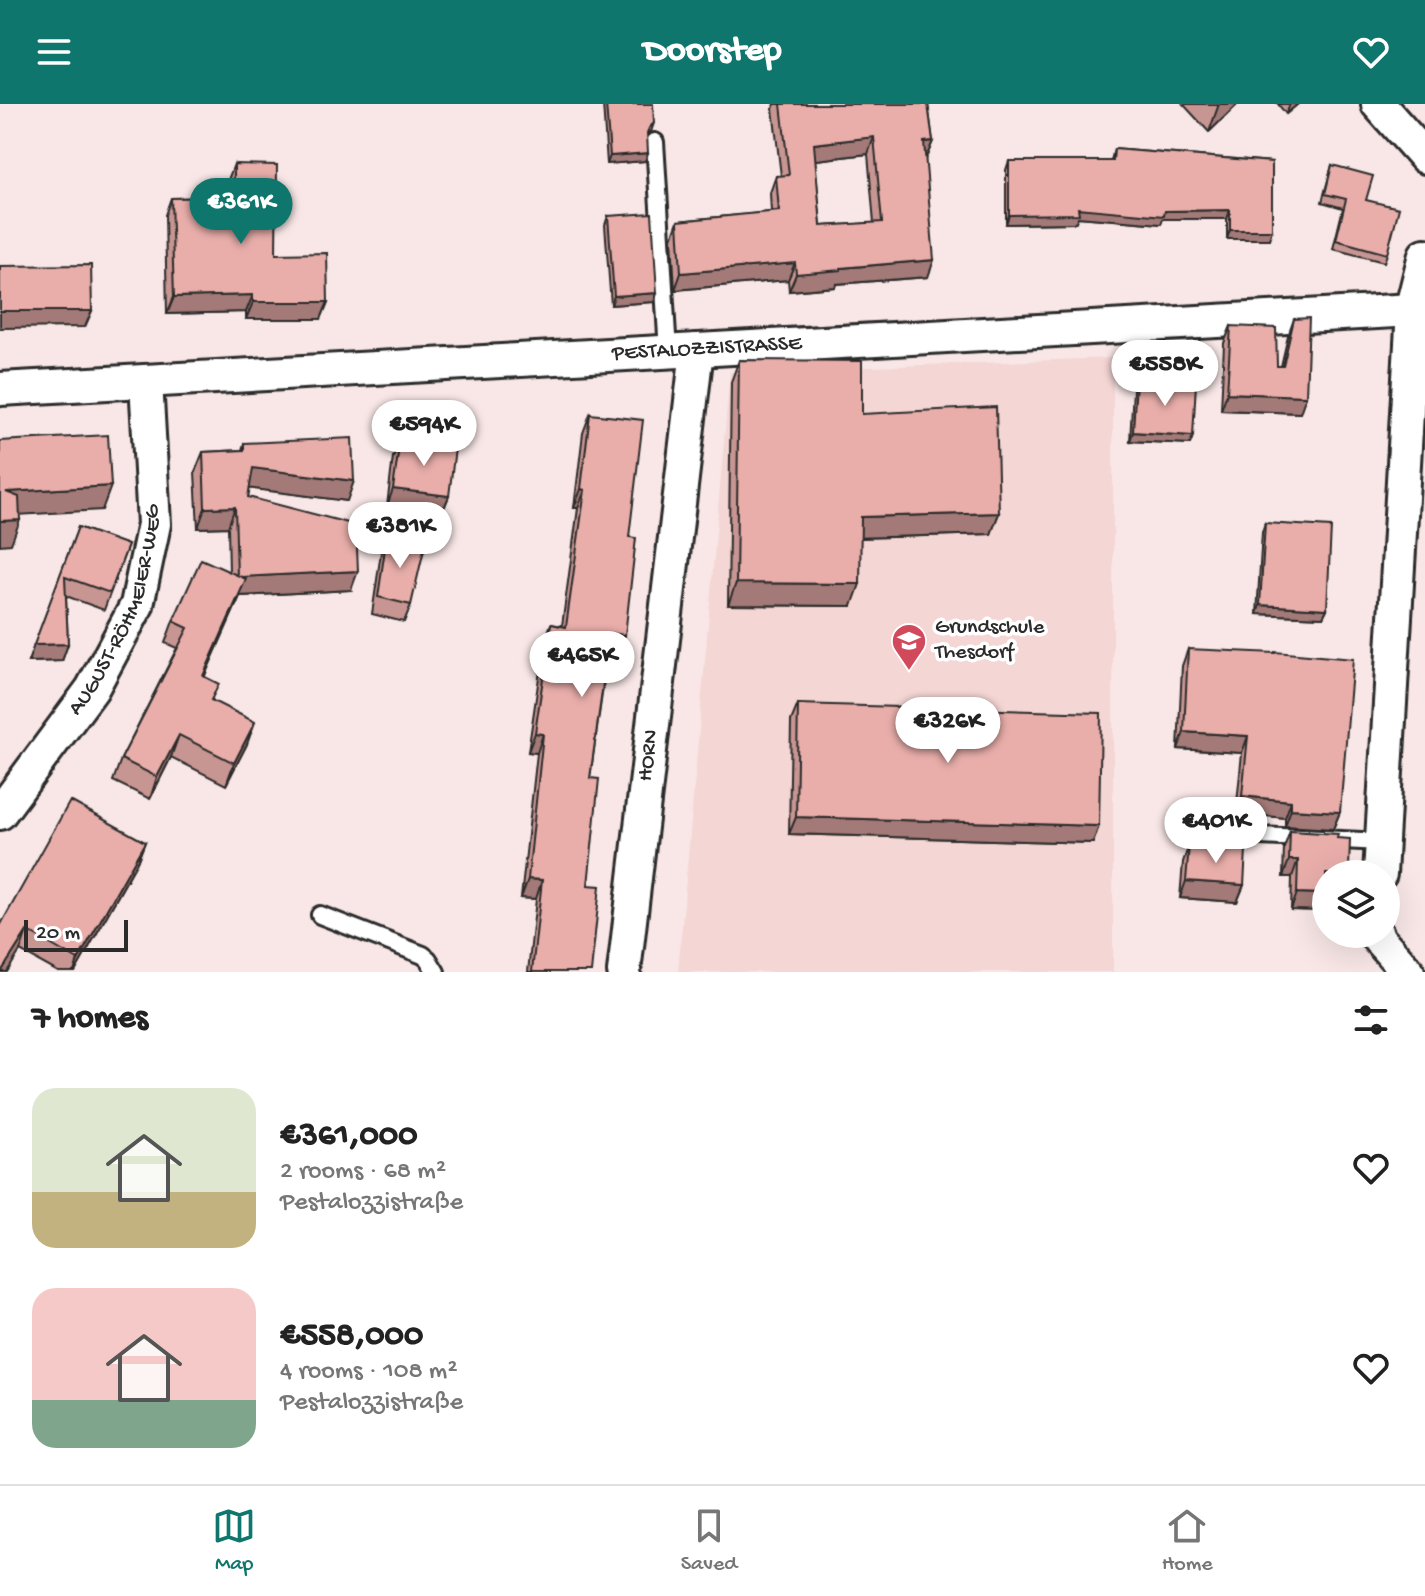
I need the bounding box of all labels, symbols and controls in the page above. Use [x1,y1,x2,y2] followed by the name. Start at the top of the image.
[32,30,76,74] icon: menu
[1349,30,1393,74] icon: heart
[644,31,781,74] text: Doorstep
[185,178,297,246] pin: €361K
[208,188,274,219] text: €361K
[610,331,804,368] street label: PESTALOZZISTRASSE
[1109,340,1221,408] pin: €558K
[1129,350,1201,381] text: €558K
[368,400,480,468] pin: €594K
[390,410,458,441] text: €594K
[344,502,456,570] pin: €381K
[63,503,168,721] street label: AUGUST-RÖHMEIER-WEG
[366,512,434,543] text: €381K
[933,615,1045,666] place label: Grundschule Thesdorf
[890,622,928,672] school or university icon: Grundschule Thesdorf
[526,631,638,699] pin: €465K
[548,641,616,672] text: €465K
[892,697,1004,765] pin: €326K
[913,707,983,738] text: €326K
[633,728,665,783] street label: HORN
[1160,797,1272,865] pin: €401K
[1182,807,1250,838] text: €401K
[1312,860,1400,948] map controls
[1312,860,1400,948] button: layers
[24,916,128,952] scale bar
[36,921,80,947] text: 20 m
[1349,998,1393,1042] icon: filters
[32,1000,148,1040] text: 7 homes
[280,1117,417,1157] text: €361,000
[96,1120,192,1216] icon: home
[1349,1146,1393,1190] icon: heart
[280,1157,446,1188] text: 2 rooms · 68 m²
[280,1188,463,1219] text: Pestalozzistraße
[280,1317,423,1357] text: €558,000
[96,1320,192,1416] icon: home
[1349,1346,1393,1390] icon: heart
[280,1357,458,1388] text: 4 rooms · 108 m²
[280,1388,463,1419] text: Pestalozzistraße
[212,1504,256,1578] tab: Map
[681,1504,737,1578] tab: Saved
[1162,1504,1213,1578] tab: Home

